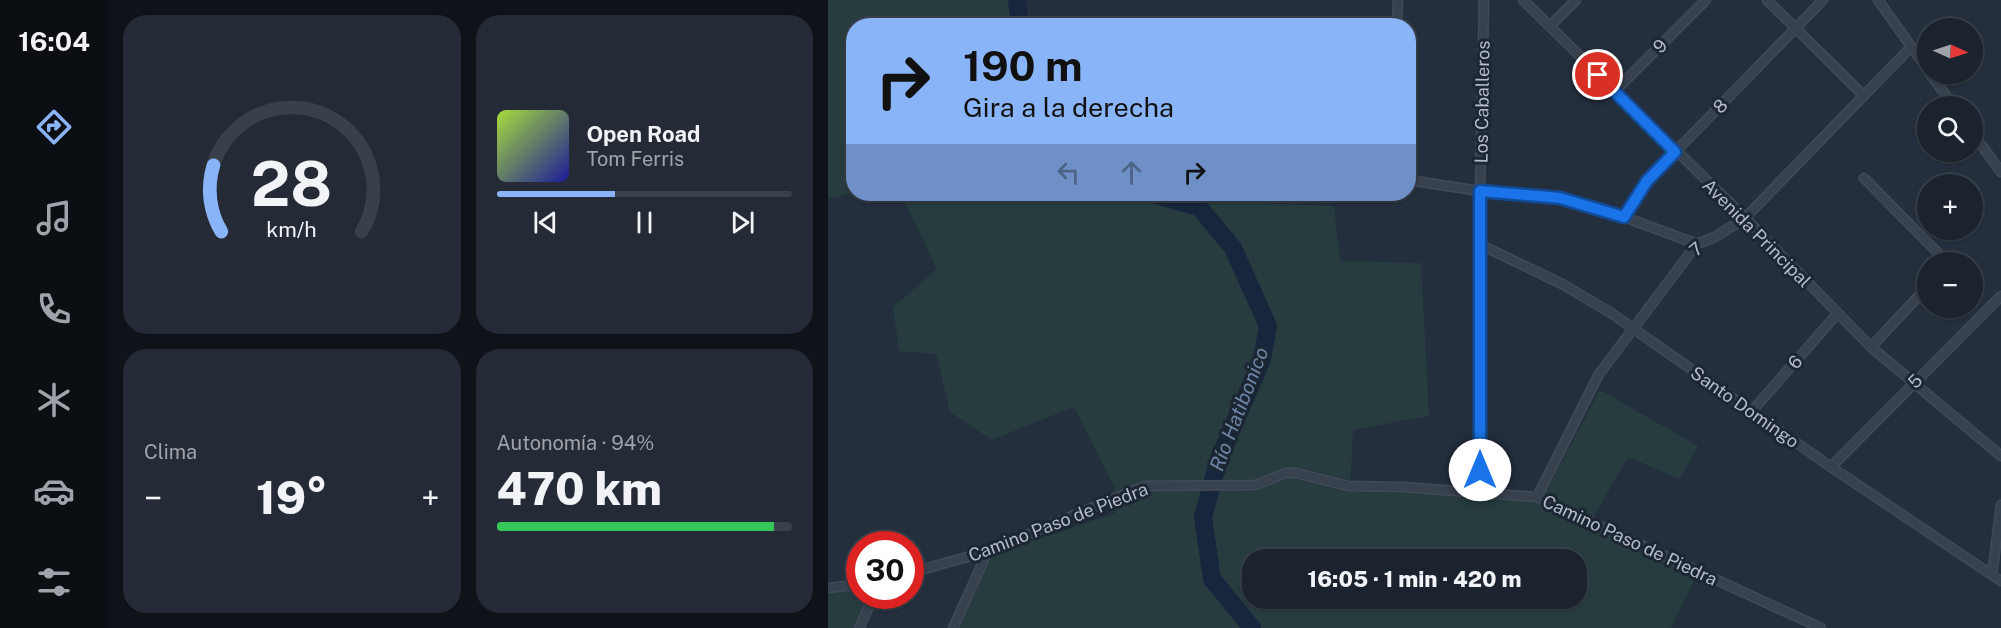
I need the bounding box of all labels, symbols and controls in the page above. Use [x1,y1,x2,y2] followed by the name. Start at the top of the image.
[1917,18,1983,84] north arrow
[1917,18,1983,318] map controls
[18,25,90,57] text: 16:04
[1649,35,1671,57] street label: 9
[1470,40,1494,164] street label: Los Caballeros
[963,41,1083,90] text: 190 m
[864,42,942,120] icon: right
[1572,49,1623,100] pin
[1581,58,1614,91] icon: arrive
[963,91,1174,123] text: Gira a la derecha
[1708,95,1732,117] street label: 8
[1917,96,1983,162] button: search
[33,106,75,148] icon: directions
[587,121,700,147] text: Open Road
[251,147,332,220] text: 28
[587,147,684,171] text: Tom Ferris
[1052,156,1085,189] icon: left
[1115,156,1148,189] icon: ahead
[1178,156,1211,189] icon: right
[1917,174,1983,240] button: +
[1699,175,1815,291] street label: Avenida Principal
[33,197,75,239] icon: music
[529,206,562,239] icon: previous
[628,206,661,239] icon: pause
[726,206,759,239] icon: next
[267,217,317,242] text: km/h
[1685,237,1707,261] street label: 7
[1917,252,1983,318] button: −
[33,288,75,330] icon: phone
[1204,344,1274,474] water label: Río Hatibonico
[1783,351,1807,373] street label: 6
[1687,362,1803,452] street label: Santo Domingo
[1903,369,1927,393] street label: 5
[33,379,75,421] icon: climate
[497,431,654,455] text: Autonomía · 94%
[1448,438,1512,502] position arrow
[144,440,197,464] text: Clima
[497,462,662,515] text: 470 km
[33,470,75,512] icon: car
[256,471,328,524] text: 19°
[965,478,1151,566] street label: Camino Paso de Piedra
[144,479,162,517] text: −
[421,479,440,517] text: +
[1539,490,1721,590] street label: Camino Paso de Piedra
[846,531,924,609] speed limit sign: 30
[33,561,75,603] icon: filters
[1308,566,1521,592] text: 16:05 · 1 min · 420 m

